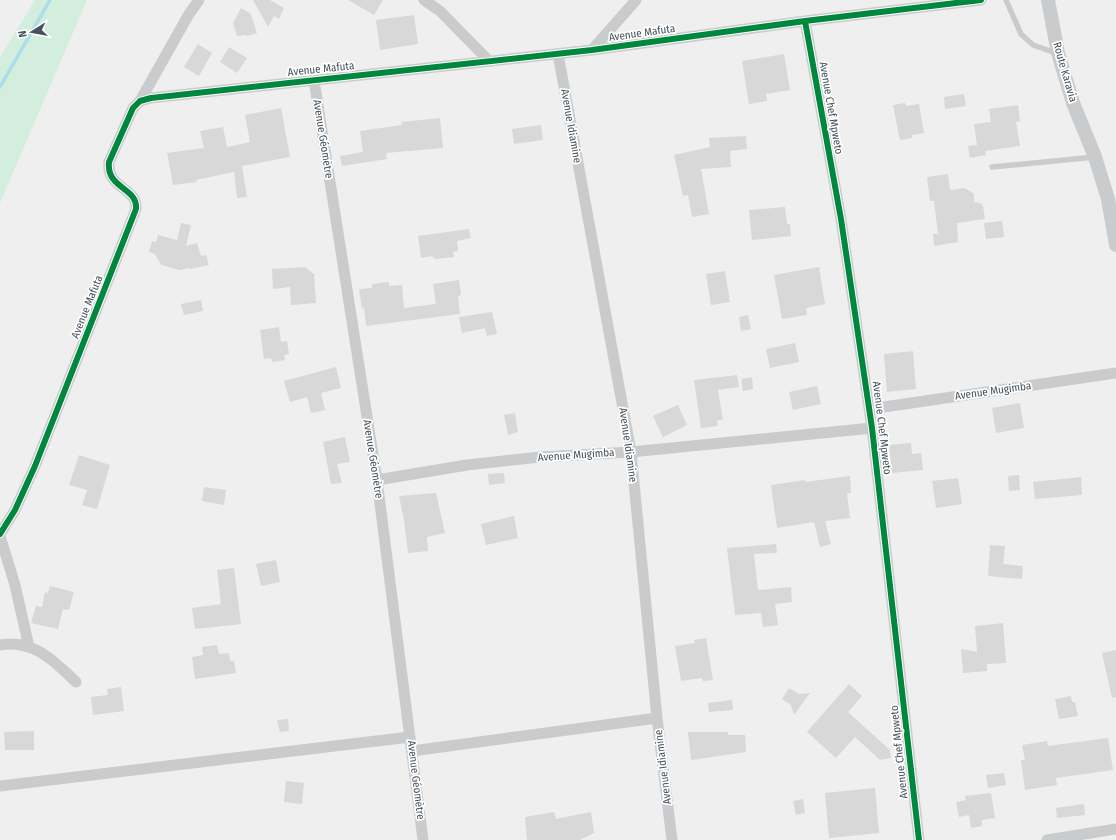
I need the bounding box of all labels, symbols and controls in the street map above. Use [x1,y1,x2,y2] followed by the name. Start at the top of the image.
[12,12,52,52] north arrow
[608,22,676,44] street label: Avenue Mafuta
[16,29,30,38] text: N
[1050,41,1080,103] street label: Route Karavia
[287,59,355,79] street label: Avenue Mafuta
[816,61,846,156] street label: Avenue Chef Mpweto
[558,88,584,164] street label: Avenue Idiamine
[310,99,336,179] street label: Avenue Géomètre
[68,274,106,340] street label: Avenue Mafuta
[954,379,1032,403] street label: Avenue Mugimba
[870,381,894,476] street label: Avenue Chef Mpweto
[616,407,640,483] street label: Avenue Idiamine
[360,419,386,499] street label: Avenue Géomètre
[537,446,615,464] street label: Avenue Mugimba
[888,704,910,799] street label: Avenue Chef Mpweto
[652,729,674,805] street label: Avenue Idiamine
[405,740,427,820] street label: Avenue Géomètre

